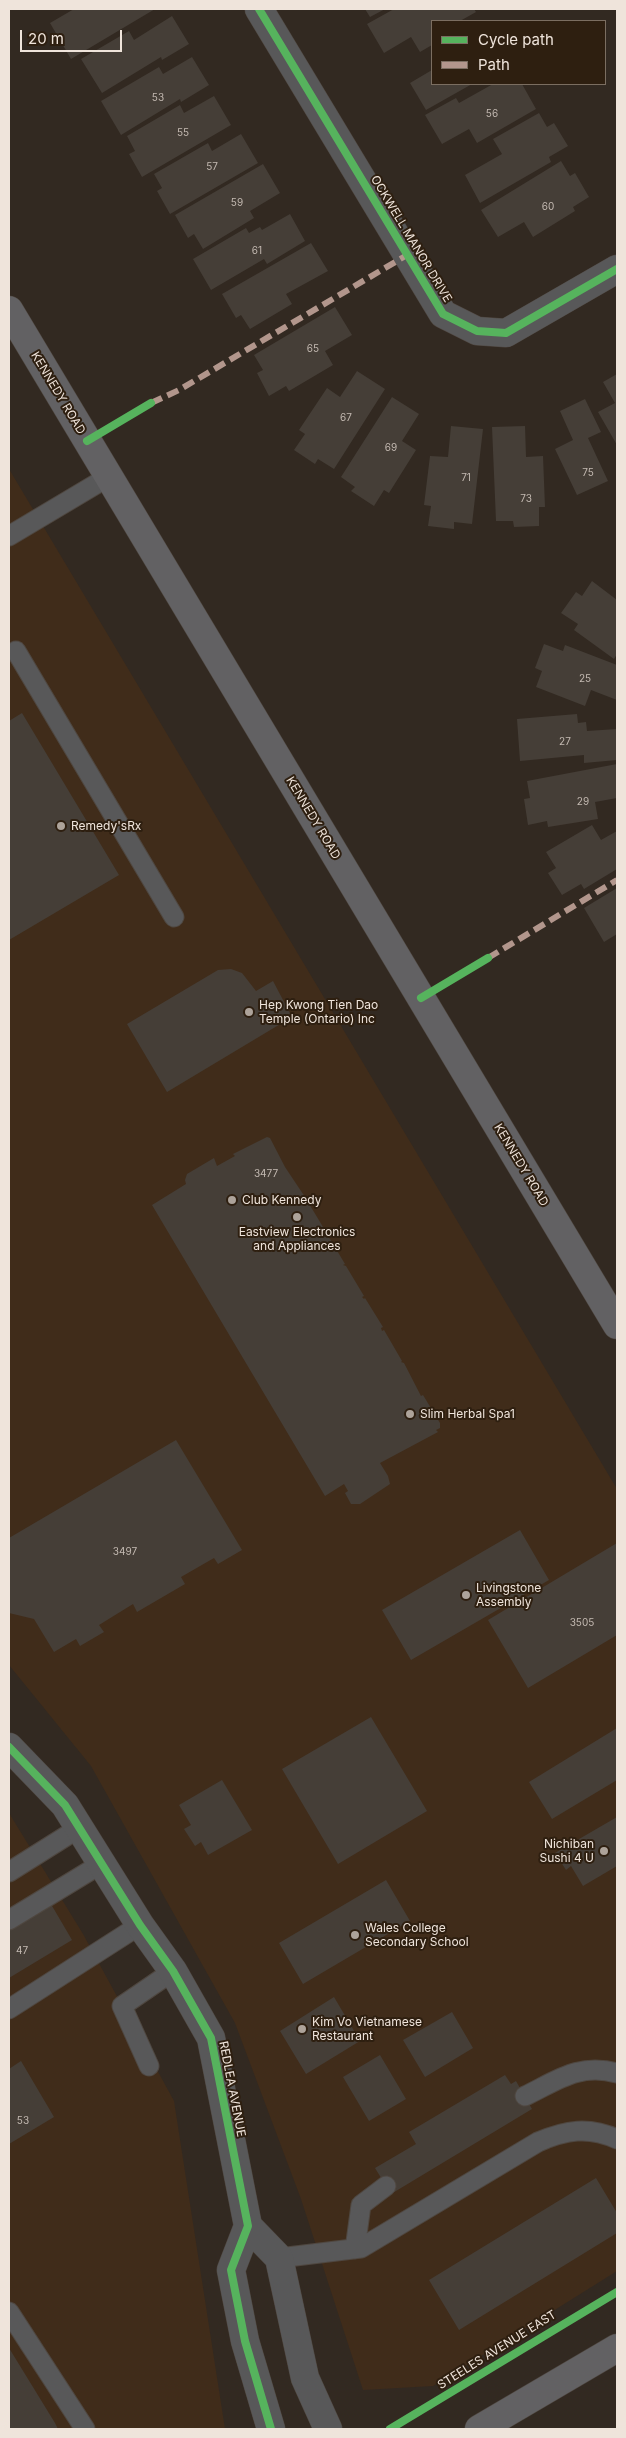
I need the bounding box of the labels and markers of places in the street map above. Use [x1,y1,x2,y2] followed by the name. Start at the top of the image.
[71,819,141,833] place label: Remedy'sRx
[55,820,67,832] marker: Remedy'sRx
[259,998,378,1026] place label: Hep Kwong Tien Dao Temple (Ontario) Inc
[243,1006,255,1018] marker: Hep Kwong Tien Dao Temple (Ontario) Inc
[242,1193,321,1207] place label: Club Kennedy
[226,1194,238,1206] marker: Club Kennedy
[291,1211,303,1223] marker: Eastview Electronics and Appliances
[239,1225,355,1253] place label: Eastview Electronics and Appliances
[420,1407,515,1421] place label: Slim Herbal Spa1
[404,1408,416,1420] marker: Slim Herbal Spa1
[476,1581,541,1609] place label: Livingstone Assembly
[460,1589,472,1601] marker: Livingstone Assembly
[539,1837,594,1865] place label: Nichiban Sushi 4 U
[598,1845,610,1857] marker: Nichiban Sushi 4 U
[365,1921,469,1949] place label: Wales College Secondary School
[349,1929,361,1941] marker: Wales College Secondary School
[312,2015,422,2043] place label: Kim Vo Vietnamese Restaurant
[296,2023,308,2035] marker: Kim Vo Vietnamese Restaurant

